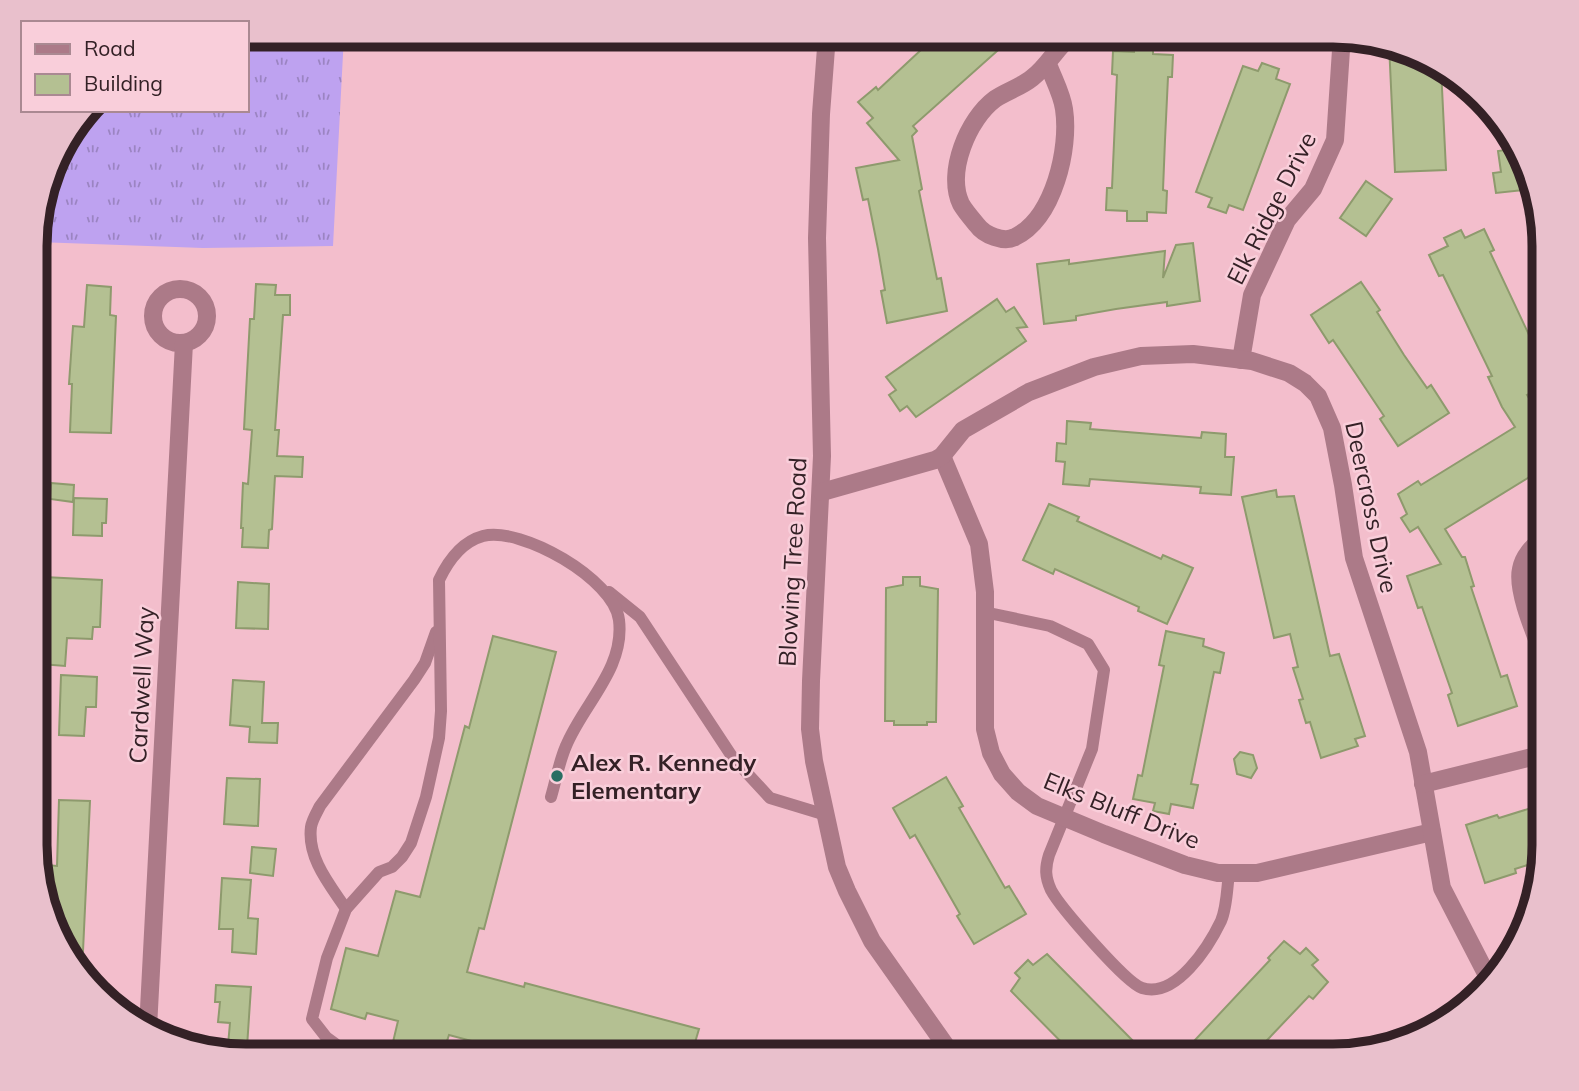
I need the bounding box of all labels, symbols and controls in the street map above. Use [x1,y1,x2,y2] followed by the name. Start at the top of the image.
[21,21,248,112] legend
[84,35,135,61] text: Road
[84,70,163,96] text: Building
[1220,127,1322,289] street label: Elk Ridge Drive
[1339,418,1405,596] street label: Deercross Drive
[772,457,812,667] street label: Blowing Tree Road
[122,605,160,764] street label: Cardwell Way
[571,747,757,805] place label: Alex R. Kennedy Elementary
[1039,765,1205,855] street label: Elks Bluff Drive
[549,768,565,784] marker: Alex R. Kennedy Elementary

